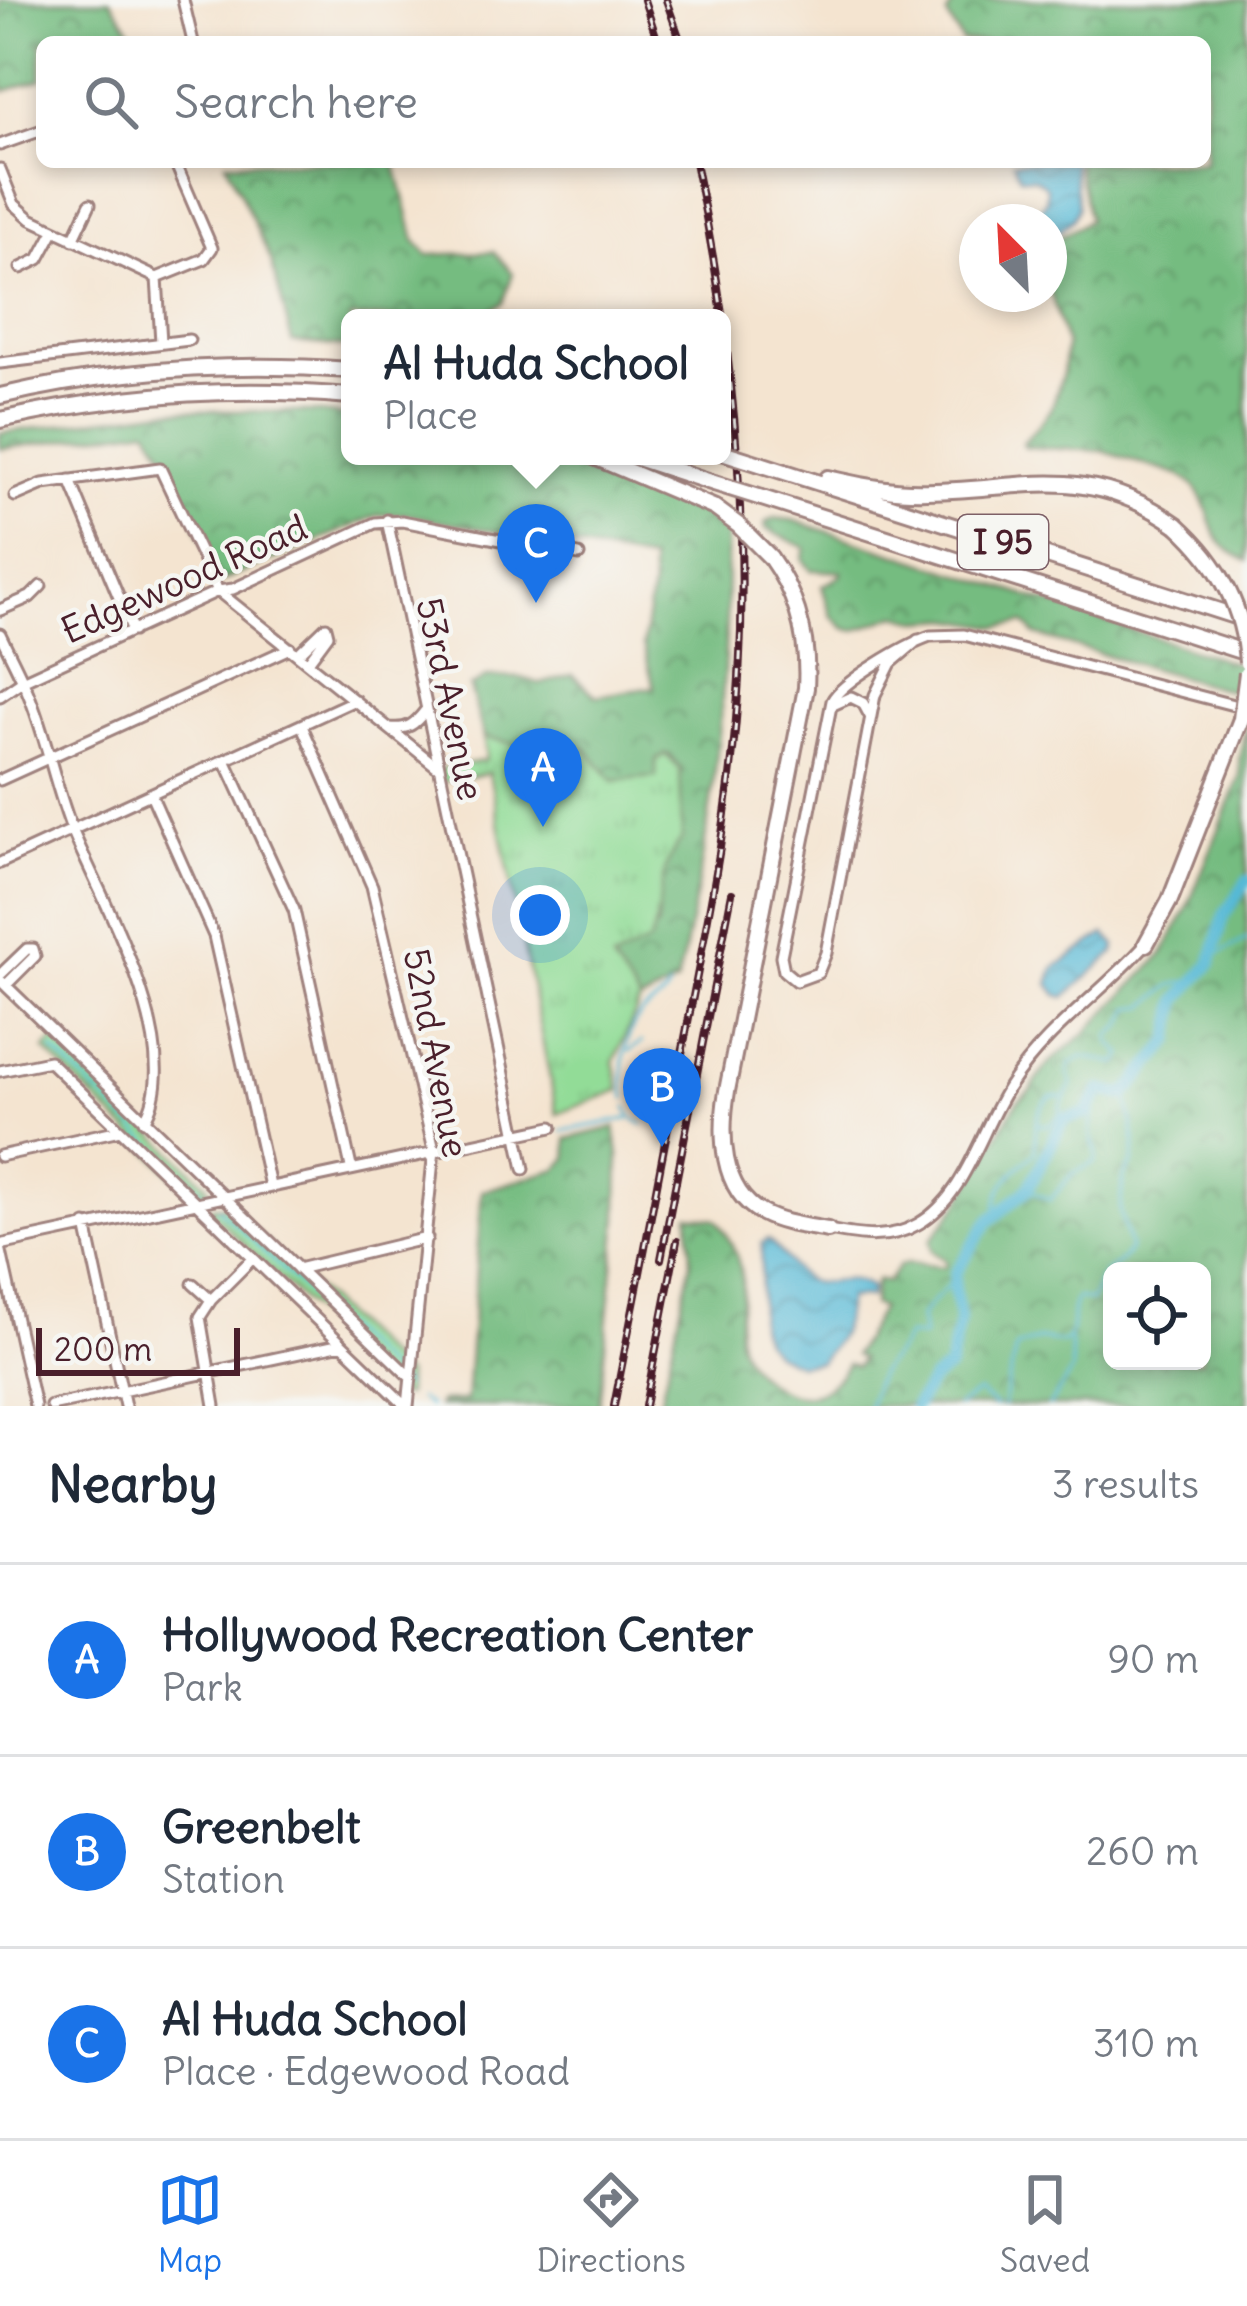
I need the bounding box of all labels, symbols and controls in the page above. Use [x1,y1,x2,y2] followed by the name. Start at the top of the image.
[36,36,1211,168] search box
[78,69,144,135] icon: search
[174,74,418,130] text: Search here
[959,204,1067,312] north arrow
[341,309,731,465] popup
[383,335,689,391] text: Al Huda School
[383,391,478,440] text: Place
[497,504,575,603] pin: C
[54,505,314,653] street label: Edgewood Road
[958,515,1048,569] road number: I 95
[407,594,493,804] street label: 53rd Avenue
[504,728,582,827] pin: A
[510,885,570,945] your location
[394,945,478,1161] street label: 52nd Avenue
[623,1048,701,1147] pin: B
[1103,1262,1211,1370] map controls
[1103,1262,1211,1370] button: locate
[36,1322,240,1375] scale bar
[54,1328,152,1370] text: 200 m
[48,1452,217,1516] text: Nearby
[1052,1460,1199,1509] text: 3 results
[162,1607,753,1663] text: Hollywood Recreation Center
[74,1635,100,1684] text: A
[1107,1635,1199,1684] text: 90 m
[162,1663,243,1712] text: Park
[162,1799,360,1855] text: Greenbelt
[74,1827,100,1876] text: B
[1086,1827,1199,1876] text: 260 m
[162,1855,285,1904] text: Station
[162,1991,468,2047] text: Al Huda School
[74,2019,100,2068] text: C
[1093,2019,1199,2068] text: 310 m
[162,2047,570,2096] text: Place · Edgewood Road
[157,2167,223,2281] tab: Map
[537,2167,686,2281] tab: Directions
[1000,2167,1090,2281] tab: Saved

